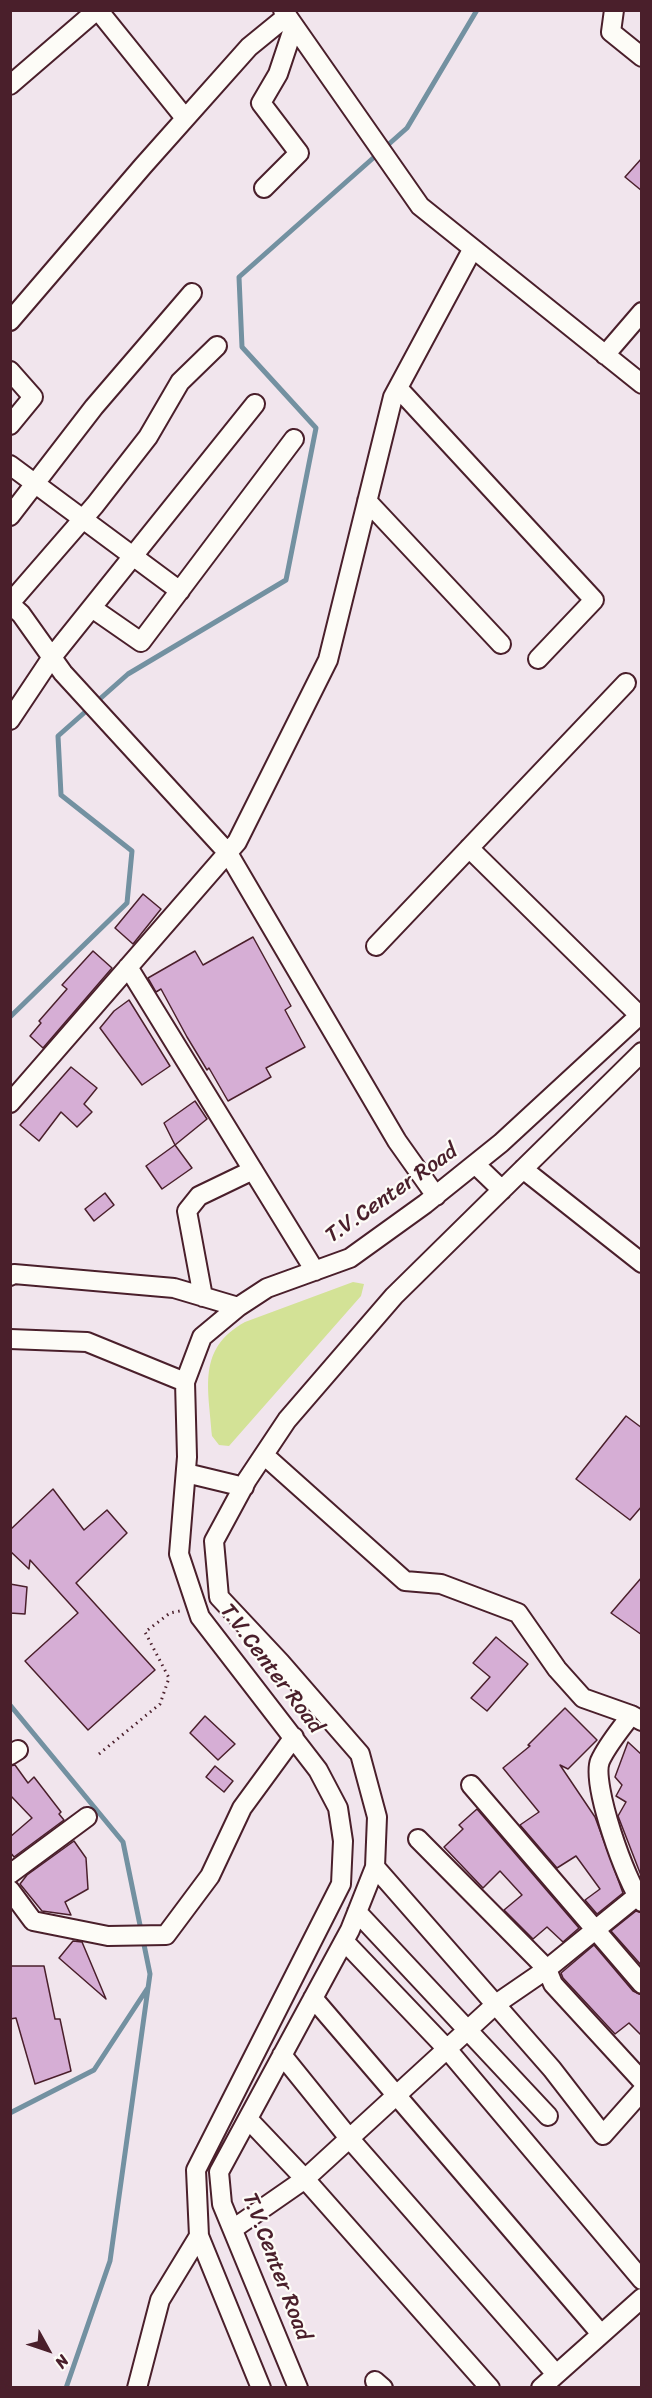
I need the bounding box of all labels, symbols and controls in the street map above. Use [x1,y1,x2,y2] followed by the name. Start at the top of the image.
[321,1139,463,1249] street label: T.V.Center Road
[214,1599,328,1739] street label: T.V.Center Road
[236,2190,316,2344] street label: T.V.Center Road
[18,2320,78,2380] north arrow
[47,2348,77,2375] text: N

